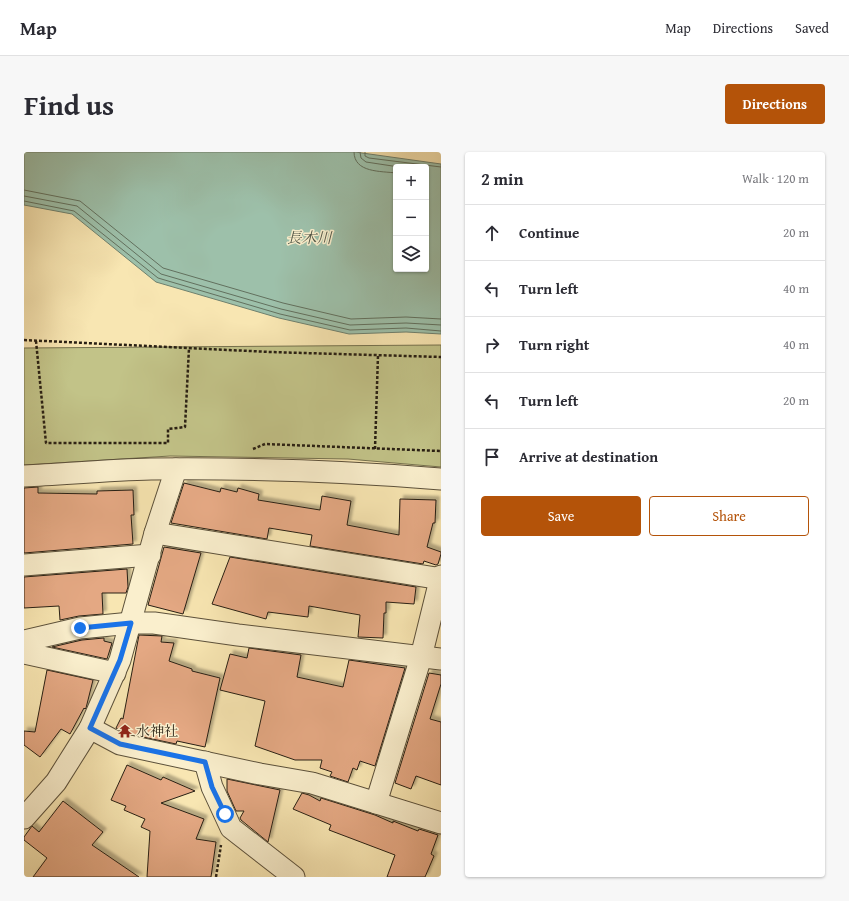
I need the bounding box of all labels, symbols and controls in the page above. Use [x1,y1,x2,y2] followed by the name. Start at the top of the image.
[20,14,57,42] text: Map
[665,18,691,38] text: Map
[713,18,773,38] text: Directions
[795,18,829,38] text: Saved
[24,84,114,125] text: Find us
[725,84,825,124] button: Directions
[393,164,429,272] map controls
[393,164,429,200] button: +
[481,166,523,191] text: 2 min
[742,169,809,188] text: Walk · 120 m
[393,200,429,236] button: −
[481,222,503,244] icon: ahead
[519,222,580,243] text: Continue
[783,223,809,242] text: 20 m
[286,227,333,248] water label: 長木川
[393,236,429,272] button: layers
[481,278,503,300] icon: left
[519,278,578,299] text: Turn left
[783,279,809,298] text: 40 m
[481,334,503,356] icon: right
[519,334,590,355] text: Turn right
[783,335,809,354] text: 40 m
[481,390,503,412] icon: left
[519,390,578,411] text: Turn left
[783,391,809,410] text: 20 m
[481,446,503,468] icon: arrive
[519,446,658,467] text: Arrive at destination
[481,496,641,536] button: Save
[649,496,809,536] button: Share
[71,619,89,637] route end
[136,721,178,741] place label: 水神社
[117,723,133,739] temple icon: 水神社
[216,805,234,823] route start

